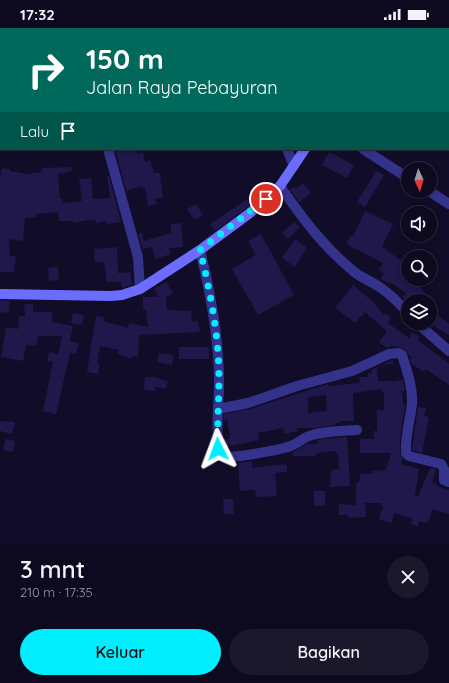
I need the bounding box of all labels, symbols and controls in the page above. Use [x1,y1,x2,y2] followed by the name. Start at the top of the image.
[20,5,55,24] text: 17:32
[86,41,164,76] text: 150 m
[20,44,72,96] icon: right
[86,76,278,99] text: Jalan Raya Pebayuran
[57,120,79,142] icon: arrive
[20,122,49,141] text: Lalu
[401,162,437,198] north arrow
[401,162,437,330] map controls
[249,182,283,216] pin
[255,188,277,210] icon: arrive
[401,206,437,242] button: sound
[401,250,437,286] button: search
[401,294,437,330] button: layers
[197,428,239,470] position arrow
[20,554,85,584] text: 3 mnt
[387,556,429,598] button: close
[20,584,93,600] text: 210 m · 17:35
[20,629,221,675] button: Keluar
[229,629,429,675] button: Bagikan

